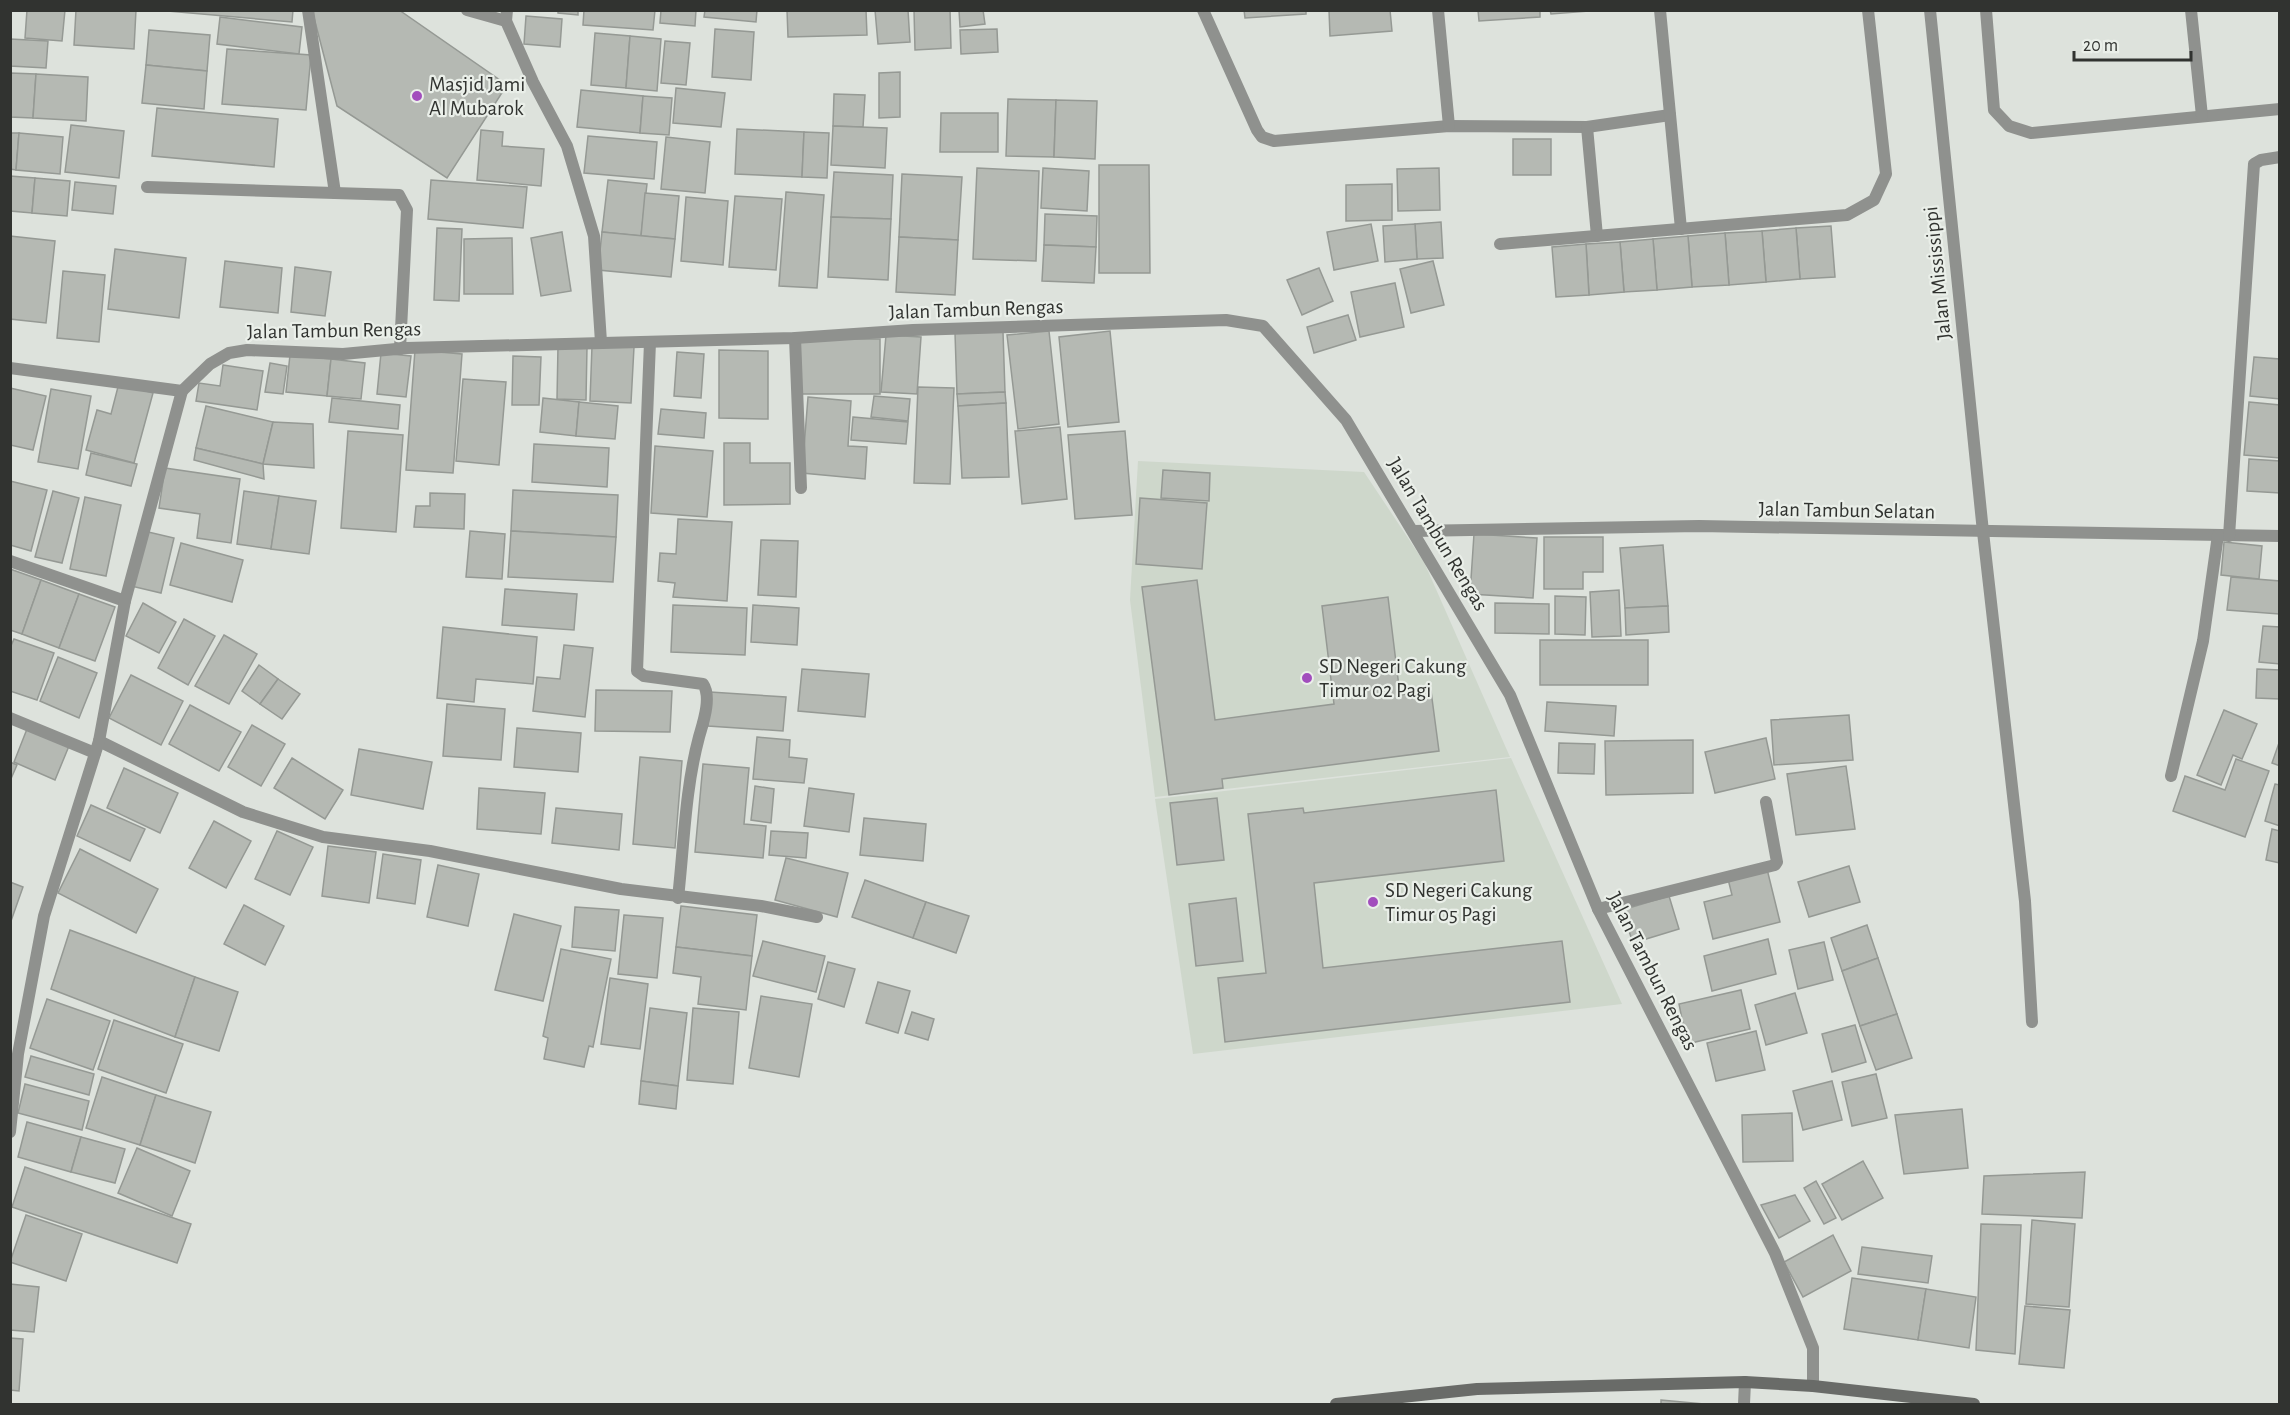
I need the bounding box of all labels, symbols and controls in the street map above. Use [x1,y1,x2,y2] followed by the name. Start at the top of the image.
[2074,24,2191,62] scale bar
[2083,37,2118,55] text: 20 m
[429,74,525,119] place label: Masjid Jami Al Mubarok
[410,89,424,103] marker: Masjid Jami Al Mubarok
[1920,205,1955,341] street label: Jalan Mississippi
[889,296,1064,323] street label: Jalan Tambun Rengas
[247,318,421,343] street label: Jalan Tambun Rengas
[1384,454,1491,614] street label: Jalan Tambun Rengas
[1758,498,1935,523] street label: Jalan Tambun Selatan
[1319,656,1467,701] place label: SD Negeri Cakung Timur 02 Pagi
[1300,671,1314,685] marker: SD Negeri Cakung Timur 02 Pagi
[1385,880,1533,925] place label: SD Negeri Cakung Timur 05 Pagi
[1604,889,1701,1054] street label: Jalan Tambun Rengas
[1366,895,1380,909] marker: SD Negeri Cakung Timur 05 Pagi

